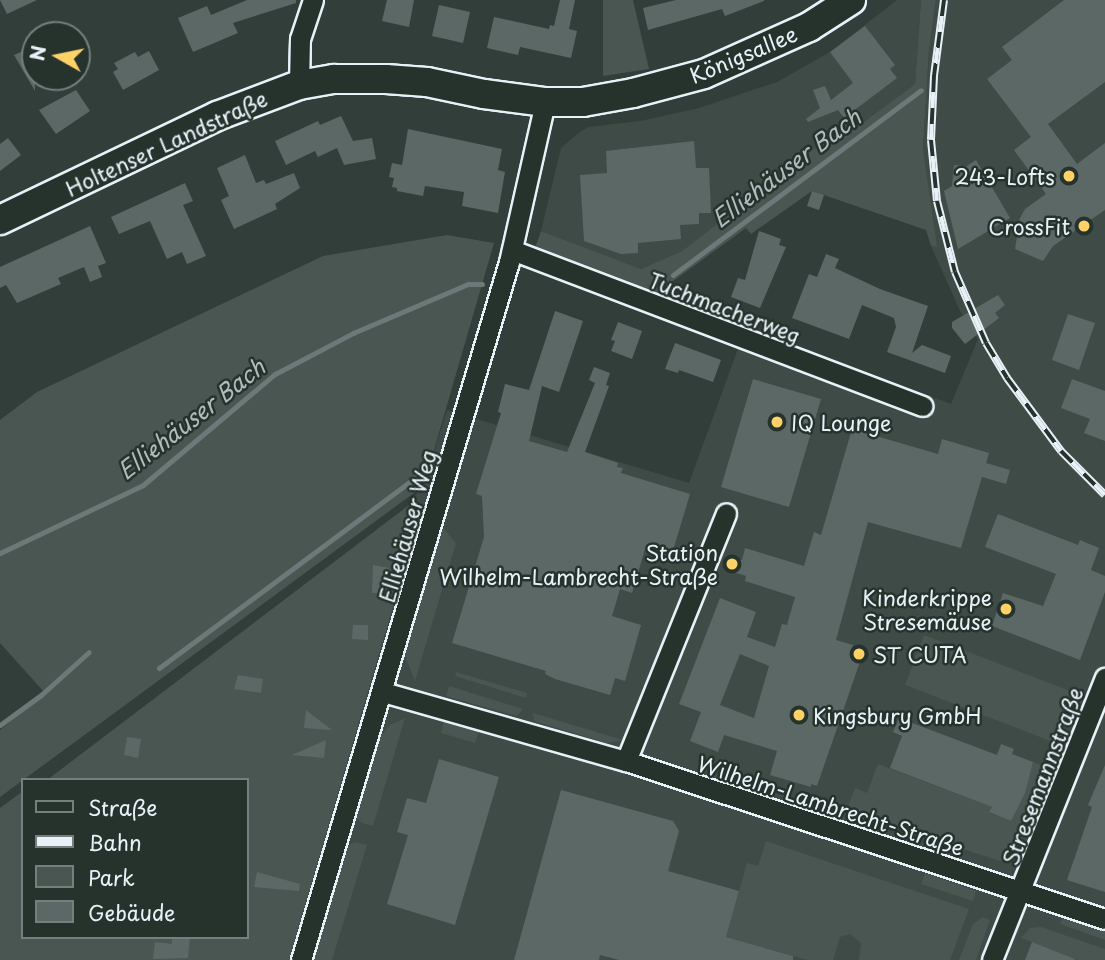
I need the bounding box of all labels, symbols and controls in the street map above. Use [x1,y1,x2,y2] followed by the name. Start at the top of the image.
[685,20,801,88] street label: Königsallee
[21,21,91,91] north arrow
[22,43,52,63] text: N
[61,85,271,201] street label: Holtenser Landstraße
[705,103,867,233] water label: Elliehäuser Bach
[955,163,1055,189] place label: 243-Lofts
[1061,168,1077,184] marker: 243-Lofts
[988,213,1070,239] place label: CrossFit
[1076,218,1092,234] marker: CrossFit
[646,267,804,347] street label: Tuchmacherweg
[111,352,271,486] water label: Elliehäuser Bach
[791,409,892,435] place label: IQ Lounge
[769,414,785,430] marker: IQ Lounge
[373,446,441,606] street label: Elliehäuser Weg
[439,539,718,589] place label: Station Wilhelm-Lambrecht-Straße
[724,556,740,572] marker: Station Wilhelm-Lambrecht-Straße
[862,584,992,634] place label: Kinderkrippe Stresemäuse
[998,601,1014,617] marker: Kinderkrippe Stresemäuse
[873,641,966,667] place label: ST CUTA
[851,646,867,662] marker: ST CUTA
[997,684,1087,868] street label: Stresemannstraße
[813,702,983,728] place label: Kingsbury GmbH
[791,707,807,723] marker: Kingsbury GmbH
[695,750,967,860] street label: Wilhelm-Lambrecht-Straße
[21,778,248,939] legend
[88,791,157,823] text: Straße
[88,826,142,858] text: Bahn
[88,861,135,893] text: Park
[88,896,175,928] text: Gebäude

